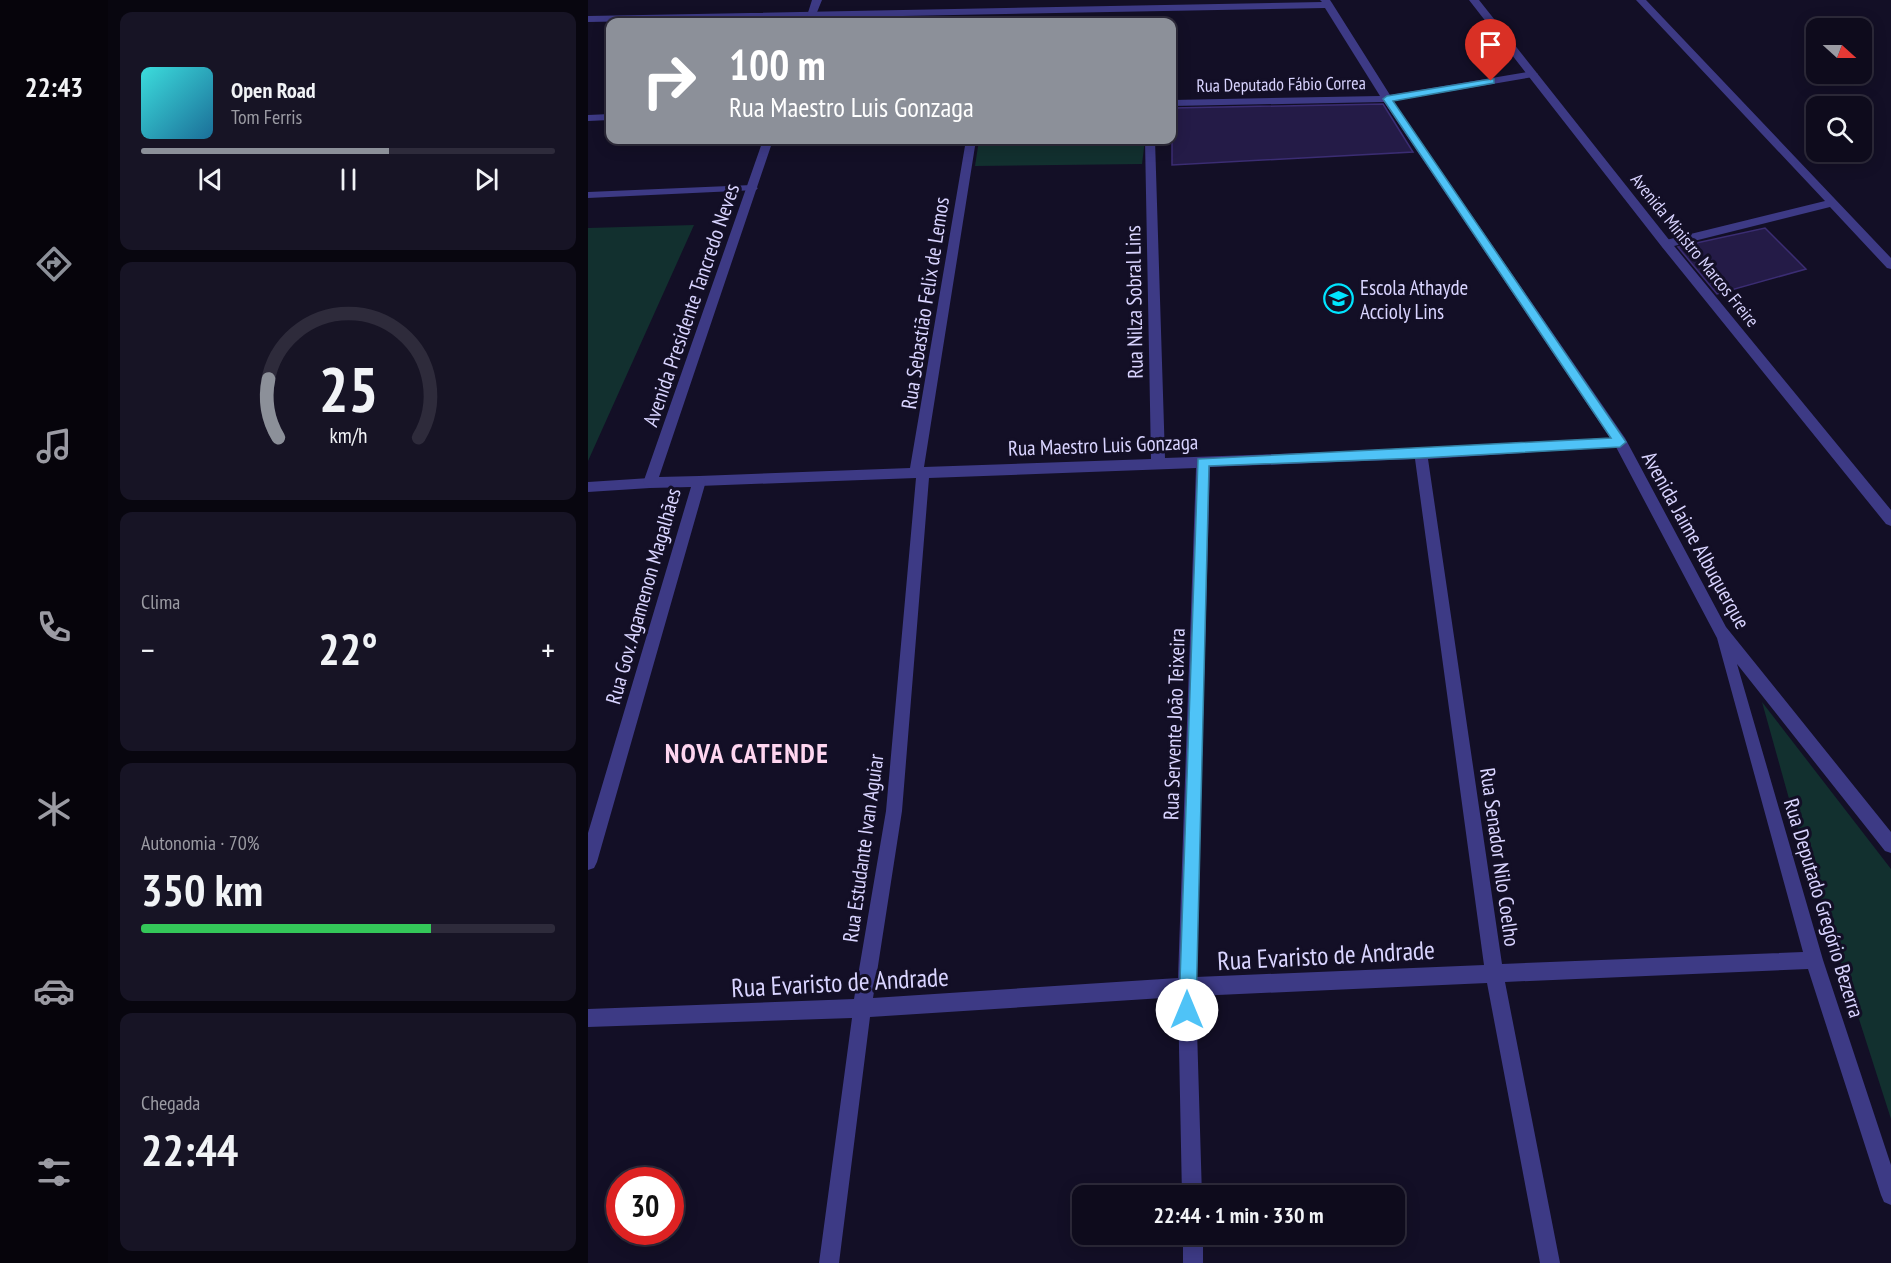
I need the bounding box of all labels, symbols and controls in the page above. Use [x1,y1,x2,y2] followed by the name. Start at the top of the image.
[1806,18,1872,84] north arrow
[1806,18,1872,162] map controls
[1465,19,1516,81] pin
[1474,28,1507,61] icon: arrive
[729,37,826,92] text: 100 m
[630,42,708,120] icon: right
[25,70,83,104] text: 22:43
[1196,71,1366,97] street label: Rua Deputado Fábio Correa
[231,76,316,104] text: Open Road
[729,90,974,124] text: Rua Maestro Luis Gonzaga
[1806,96,1872,162] button: search
[231,104,302,130] text: Tom Ferris
[194,163,227,196] icon: previous
[332,163,365,196] icon: pause
[470,163,503,196] icon: next
[1626,168,1764,332] street label: Avenida Ministro Marcos Freire
[637,180,745,430] street label: Avenida Presidente Tancredo Neves
[895,195,955,411] street label: Rua Sebastião Felix de Lemos
[1119,225,1149,379] street label: Rua Nilza Sobral Lins
[33,243,75,285] icon: directions
[1360,274,1468,325] place label: Escola Athayde Accioly Lins
[1323,283,1355,315] school or university icon: Escola Athayde Accioly Lins
[318,348,378,429] text: 25
[329,422,367,450] text: km/h
[33,425,75,467] icon: music
[1007,428,1199,462] street label: Rua Maestro Luis Gonzaga
[1636,447,1756,633] street label: Avenida Jaime Albuquerque
[599,485,687,707] street label: Rua Gov. Agamenon Magalhães
[141,589,180,615] text: Clima
[33,606,75,648] icon: phone
[318,619,378,677] text: 22°
[141,628,155,671] text: −
[541,628,555,671] text: +
[1157,628,1191,820] street label: Rua Servente João Teixeira
[665,736,829,770] district label: NOVA CATENDE
[836,752,890,944] street label: Rua Estudante Ivan Aguiar
[1474,766,1526,948] street label: Rua Senador Nilo Coelho
[33,788,75,830] icon: climate
[1778,795,1870,1021] street label: Rua Deputado Gregório Bezerra
[141,830,259,856] text: Autonomia · 70%
[141,860,263,918] text: 350 km
[1216,933,1436,977] street label: Rua Evaristo de Andrade
[730,960,950,1004] street label: Rua Evaristo de Andrade
[33,970,75,1012] icon: car
[1155,978,1219,1042] position arrow
[141,1090,200,1116] text: Chegada
[141,1120,238,1178] text: 22:44
[33,1151,75,1193] icon: filters
[606,1167,684,1245] speed limit sign: 30
[1153,1201,1324,1229] text: 22:44 · 1 min · 330 m

